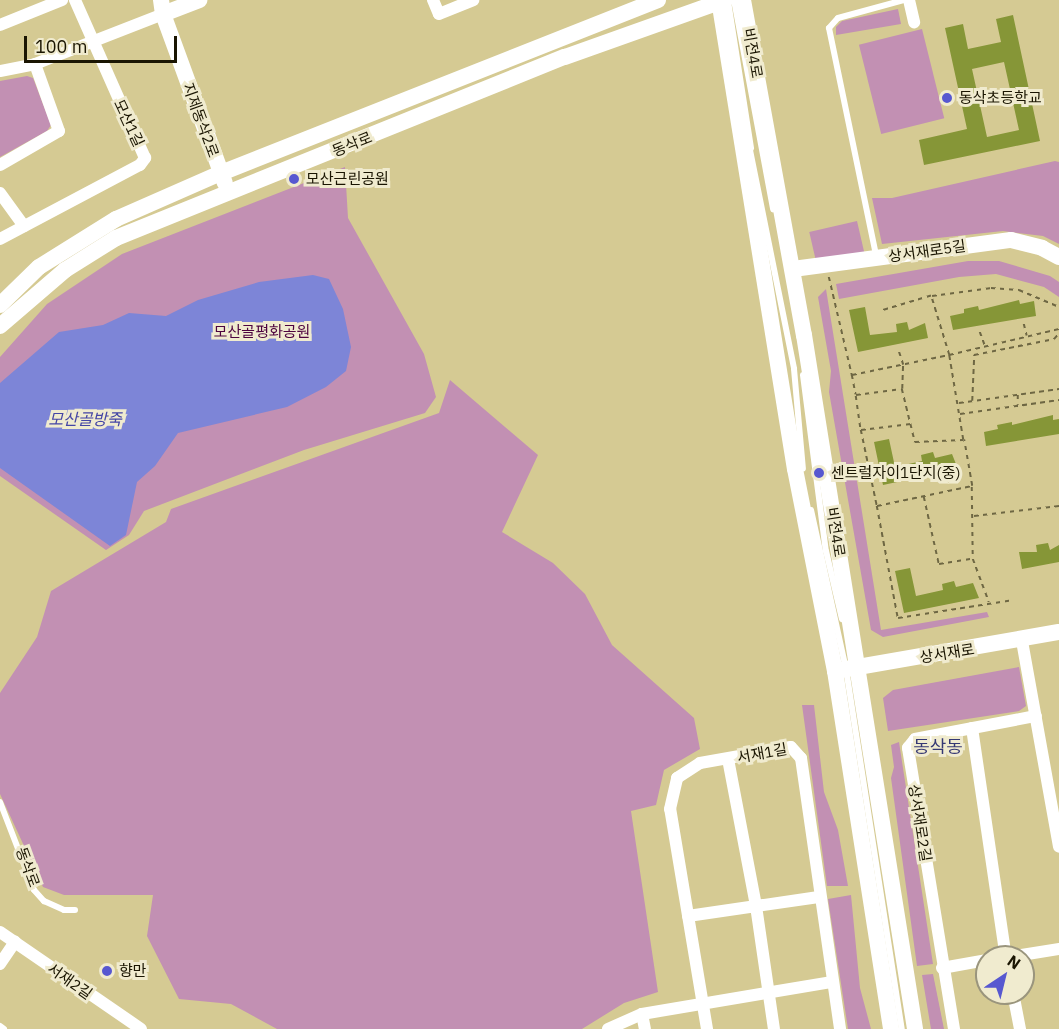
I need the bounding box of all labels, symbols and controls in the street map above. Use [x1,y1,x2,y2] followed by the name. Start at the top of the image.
[27,24,180,62] scale bar
[740,27,766,79] street label: 비전4로
[35,35,87,58] text: 100 m
[179,80,223,160] street label: 지제동삭2로
[959,89,1042,107] place label: 동삭초등학교
[940,91,954,105] marker: 동삭초등학교
[110,96,148,150] street label: 모산1길
[329,128,375,160] street label: 동삭로
[306,170,389,188] place label: 모산근린공원
[287,172,301,186] marker: 모산근린공원
[887,237,967,265] street label: 상서재로5길
[214,323,310,341] park label: 모산골평화공원
[48,409,122,429] water label: 모산골방죽
[831,464,960,482] place label: 센트럴자이1단지(중)
[812,466,826,480] marker: 센트럴자이1단지(중)
[823,506,849,558] street label: 비전4로
[918,640,976,666] street label: 상서재로
[913,736,963,758] district label: 동삭동
[736,740,788,766] street label: 서재1길
[905,783,935,863] street label: 상서재로2길
[12,844,44,890] street label: 동삭로
[975,945,1035,1005] north arrow
[1004,950,1025,973] text: N
[44,959,96,1003] street label: 서재2길
[119,962,147,980] place label: 향만
[100,964,114,978] marker: 향만

